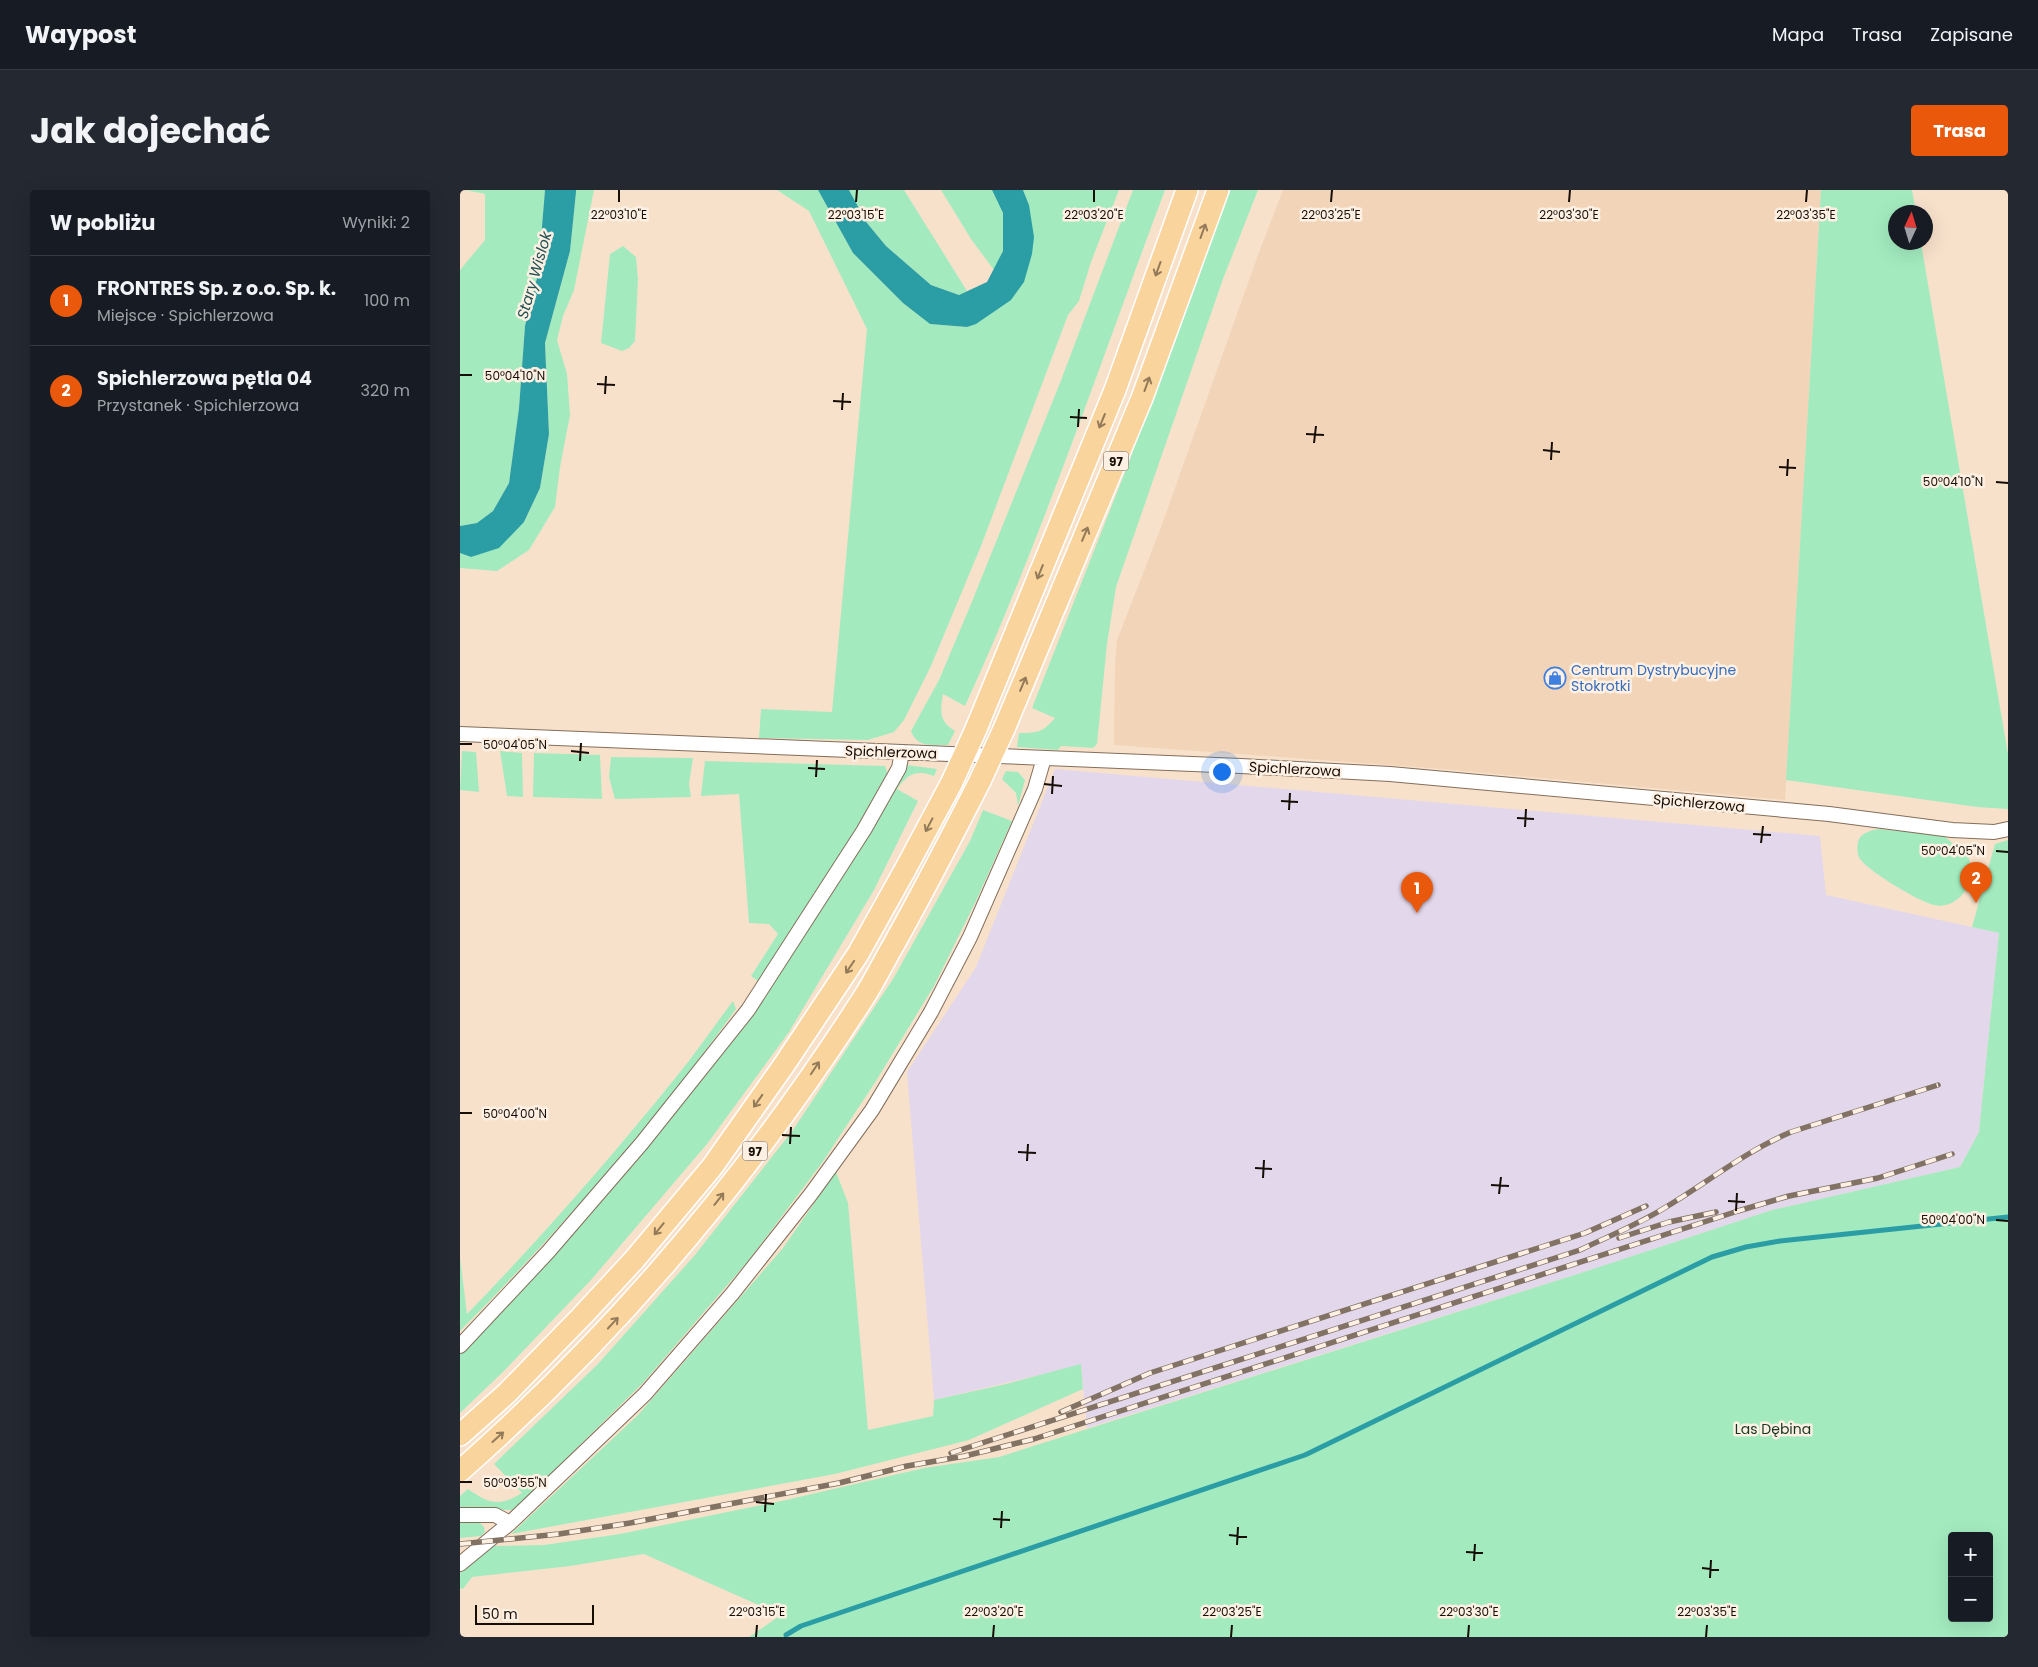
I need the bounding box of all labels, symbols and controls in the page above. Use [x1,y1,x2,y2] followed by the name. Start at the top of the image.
[25,18,136,51] text: Waypost
[1772,22,1824,47] text: Mapa
[1852,22,1902,47] text: Trasa
[1930,22,2013,47] text: Zapisane
[1911,105,2008,156] button: Trasa
[30,106,271,155] text: Jak dojechać
[1888,205,1933,250] north arrow
[591,206,647,223] text: 22°03'10"E
[828,206,884,223] text: 22°03'15"E
[1064,206,1124,223] text: 22°03'20"E
[1301,206,1361,223] text: 22°03'25"E
[1539,206,1599,223] text: 22°03'30"E
[1776,206,1836,223] text: 22°03'35"E
[50,208,155,237] text: W pobliżu
[342,211,410,234] text: Wyniki: 2
[1199,224,1208,240] one-way arrow
[512,228,557,321] water label: Stary Wislok
[1153,261,1162,276] one-way arrow
[97,275,336,302] text: FRONTRES Sp. z o.o. Sp. k.
[63,289,69,312] text: 1
[364,289,410,312] text: 100 m
[97,304,274,327] text: Miejsce · Spichlerzowa
[97,365,312,392] text: Spichlerzowa pętla 04
[485,367,545,384] text: 50°04'10"N
[1143,377,1152,392] one-way arrow
[61,379,71,402] text: 2
[361,379,410,402] text: 320 m
[97,394,299,417] text: Przystanek · Spichlerzowa
[1097,413,1106,428] one-way arrow
[1104,452,1128,470] road number: 97
[1923,473,1983,490] text: 50°04'10"N
[1081,527,1091,542] one-way arrow
[1035,564,1045,579] one-way arrow
[1571,660,1736,696] place label: Centrum Dystrybucyjne Stokrotki
[1543,666,1567,690] shop icon: Centrum Dystrybucyjne Stokrotki
[1019,677,1028,693] one-way arrow
[483,736,547,753] text: 50°04'05"N
[845,740,937,764] street label: Spichlerzowa
[1248,757,1342,781] street label: Spichlerzowa
[1209,759,1235,785] your location
[1652,789,1746,817] street label: Spichlerzowa
[924,817,933,832] one-way arrow
[1921,842,1985,859] text: 50°04'05"N
[1960,862,1992,903] pin: 2
[1401,872,1433,913] pin: 1
[845,959,855,973] one-way arrow
[810,1062,820,1076] one-way arrow
[753,1094,763,1108] one-way arrow
[483,1105,547,1122] text: 50°04'00"N
[742,1141,768,1160] road number: 97
[713,1193,724,1206] one-way arrow
[1921,1211,1985,1228] text: 50°04'00"N
[653,1223,664,1236] one-way arrow
[607,1316,619,1329] one-way arrow
[1735,1419,1811,1439] park label: Las Dębina
[491,1432,504,1443] one-way arrow
[483,1474,547,1491] text: 50°03'55"N
[1948,1532,1993,1622] map controls
[1948,1532,1993,1577] button: +
[1948,1577,1993,1622] button: −
[475,1602,594,1625] scale bar
[729,1603,785,1620] text: 22°03'15"E
[964,1603,1024,1620] text: 22°03'20"E
[1202,1603,1262,1620] text: 22°03'25"E
[1439,1603,1499,1620] text: 22°03'30"E
[1677,1603,1737,1620] text: 22°03'35"E
[482,1604,518,1624] text: 50 m

